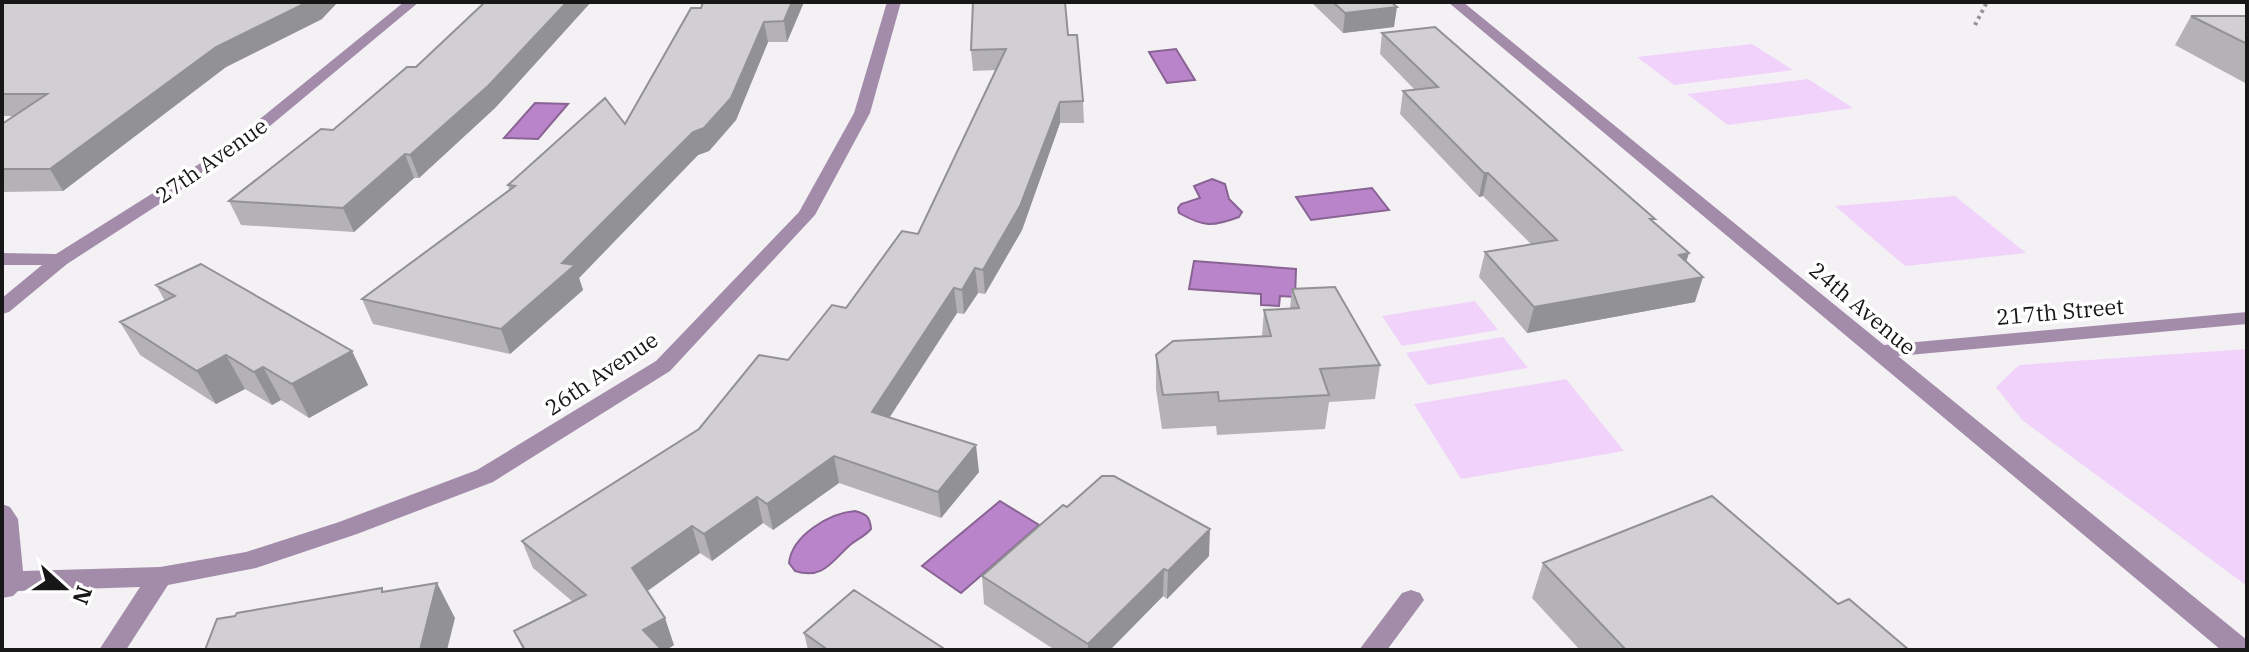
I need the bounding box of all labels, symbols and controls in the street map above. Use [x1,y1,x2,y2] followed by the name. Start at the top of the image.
[149,111,273,209] street label: 27th Avenue
[1804,255,1922,361] street label: 24th Avenue
[1995,291,2125,331] street label: 217th Street
[539,325,663,421] street label: 26th Avenue
[24,548,104,628] north arrow
[66,582,100,609] text: N

